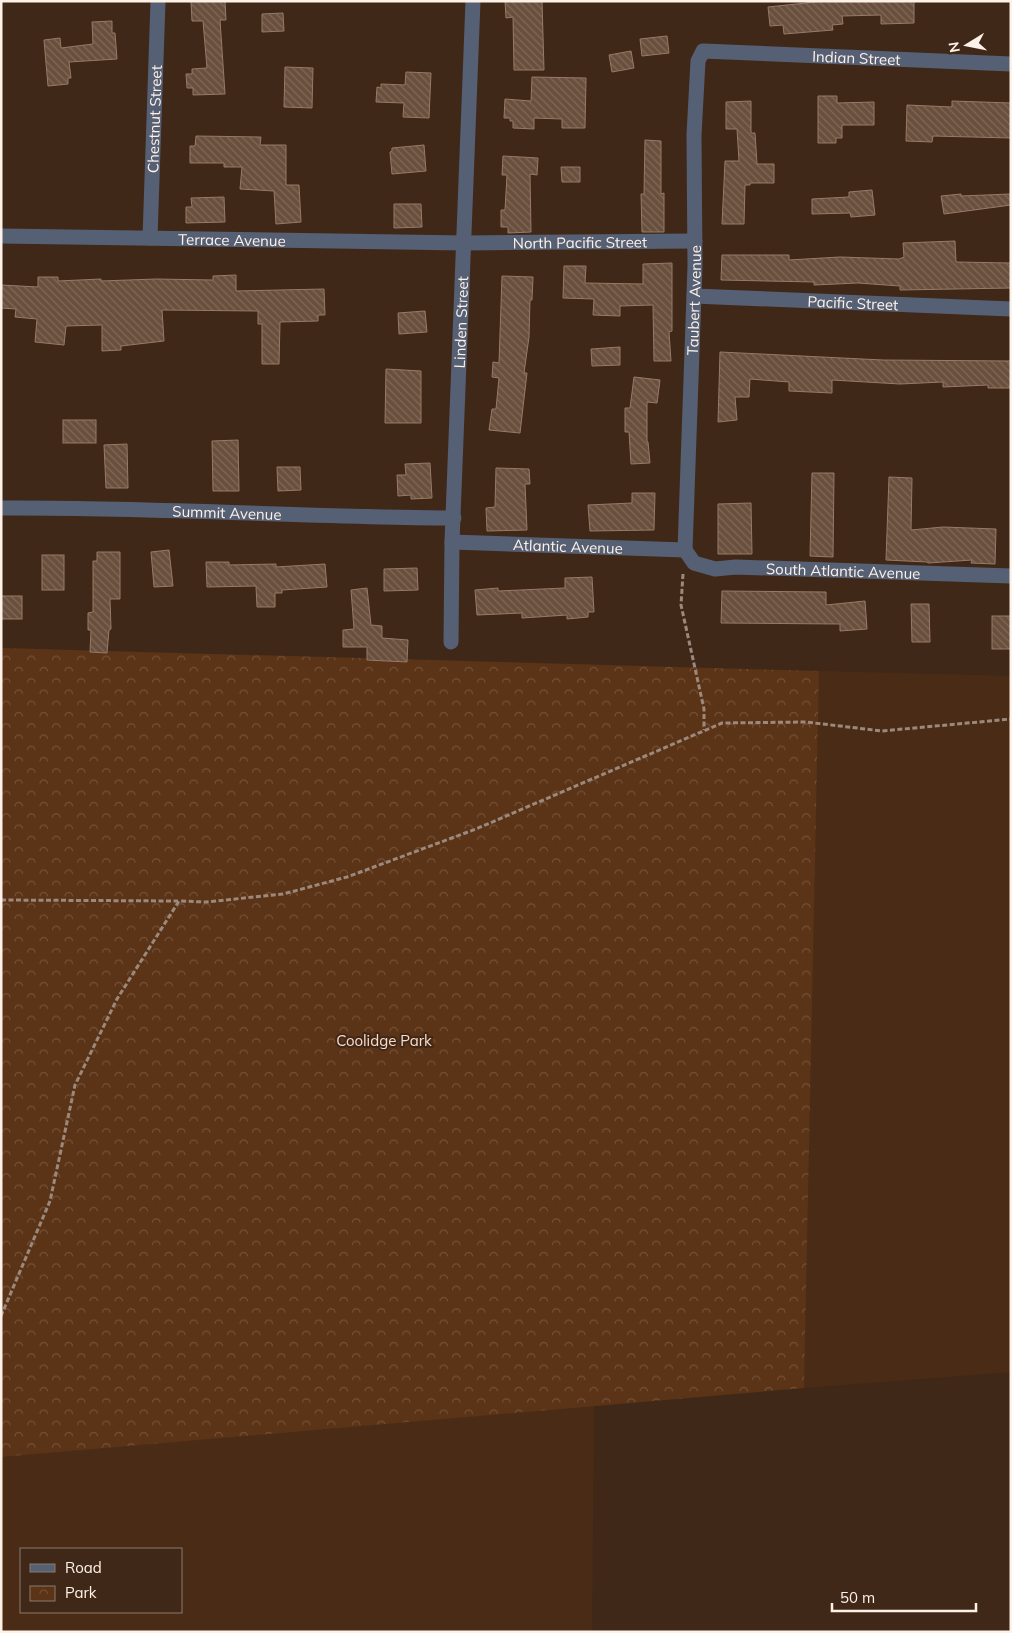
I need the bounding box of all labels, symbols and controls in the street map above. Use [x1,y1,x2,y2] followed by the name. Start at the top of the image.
[942,20,992,70] north arrow
[944,40,964,54] text: N
[812,46,901,69] street label: Indian Street
[143,65,165,173] street label: Chestnut Street
[178,229,286,250] street label: Terrace Avenue
[513,232,647,252] street label: North Pacific Street
[682,245,705,356] street label: Taubert Avenue
[449,276,472,369] street label: Linden Street
[807,291,899,314] street label: Pacific Street
[172,501,282,524] street label: Summit Avenue
[513,535,623,557] street label: Atlantic Avenue
[766,558,921,583] street label: South Atlantic Avenue
[336,1031,432,1050] park label: Coolidge Park
[20,1548,182,1613] legend
[65,1558,102,1577] text: Road
[832,1580,976,1612] scale bar
[65,1583,97,1602] text: Park
[840,1588,875,1607] text: 50 m

